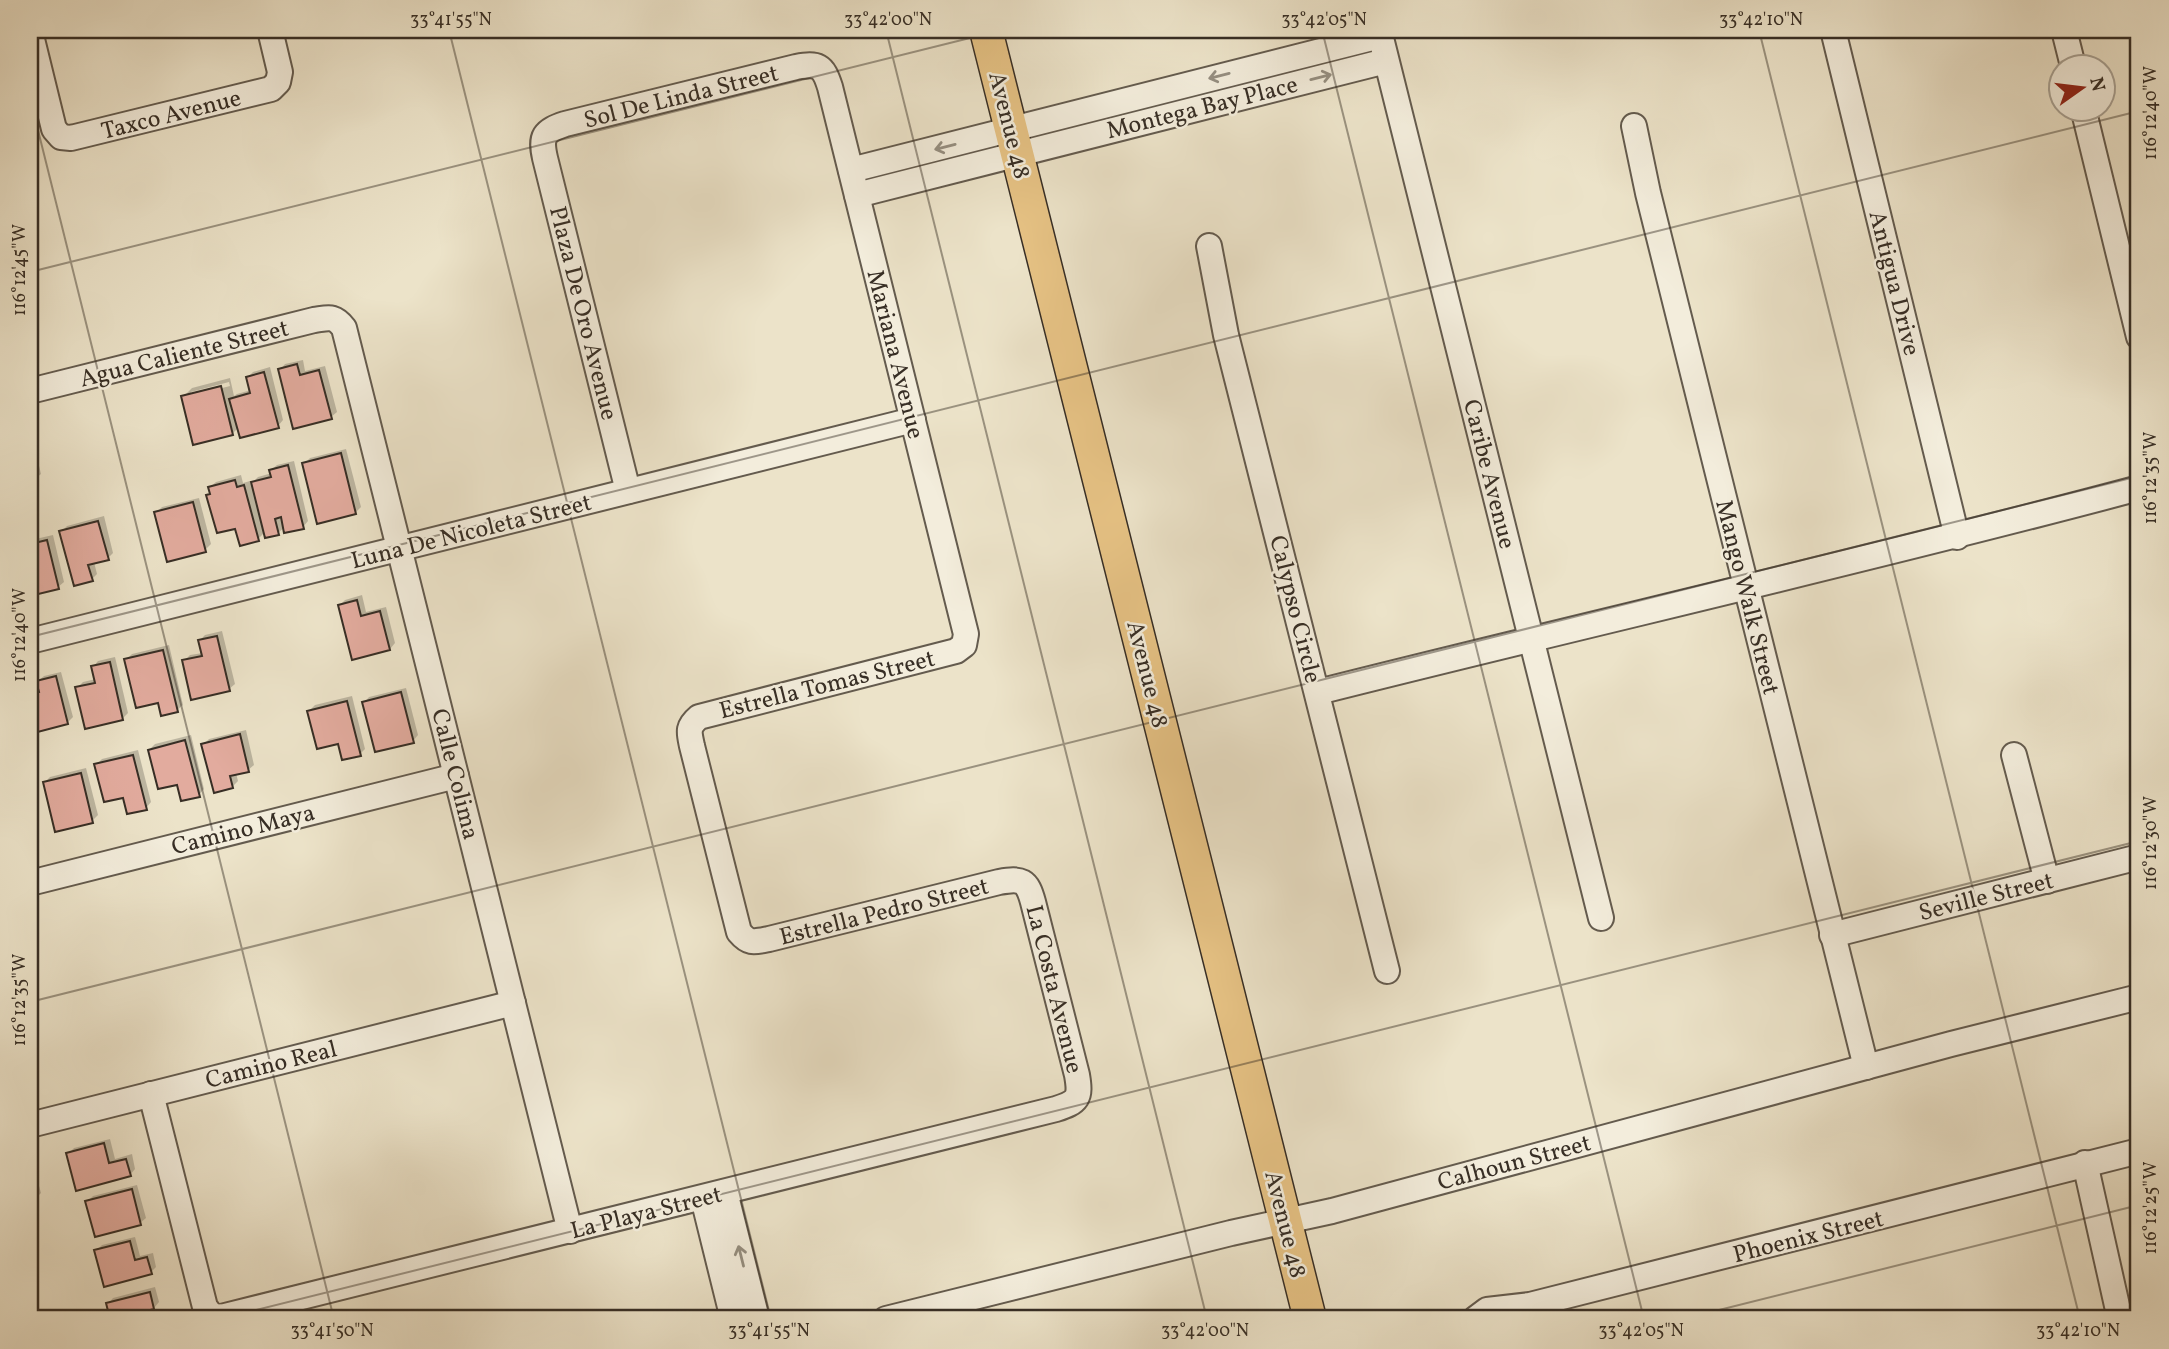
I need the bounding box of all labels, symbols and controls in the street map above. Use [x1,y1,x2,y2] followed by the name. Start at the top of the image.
[410,8,492,33] text: 33°41'55"N
[844,8,932,33] text: 33°42'00"N
[1281,8,1367,33] text: 33°42'05"N
[1719,8,1803,33] text: 33°42'10"N
[2046,52,2116,122] north arrow
[581,57,782,139] street label: Sol De Linda Street
[2139,66,2164,160] text: 116°12'40"W
[978,68,1038,183] street label: Avenue 48
[1103,69,1302,149] street label: Montega Bay Place
[1208,70,1231,83] one-way arrow
[1309,70,1332,83] one-way arrow
[2082,75,2111,94] text: N
[98,82,245,150] street label: Taxco Avenue
[934,141,957,154] one-way arrow
[539,203,625,424] street label: Plaza De Oro Avenue
[1859,208,1927,359] street label: Antigua Drive
[8,224,33,316] text: 116°12'45"W
[857,266,931,443] street label: Mariana Avenue
[76,313,293,397] street label: Agua Caliente Street
[1453,396,1523,553] street label: Caribe Avenue
[2139,432,2164,524] text: 116°12'35"W
[348,487,595,579] street label: Luna De Nicoleta Street
[1705,496,1787,699] street label: Mango Walk Street
[1259,532,1329,687] street label: Calypso Circle
[8,588,33,682] text: 116°12'40"W
[1116,617,1176,732] street label: Avenue 48
[716,643,939,729] street label: Estrella Tomas Street
[421,705,487,844] street label: Calle Colima
[2139,796,2164,890] text: 116°12'30"W
[168,797,319,865] street label: Camino Maya
[1916,865,2057,931] street label: Seville Street
[776,870,993,955] street label: Estrella Pedro Street
[1016,902,1090,1077] street label: La Costa Avenue
[8,954,33,1046] text: 116°12'35"W
[202,1033,341,1099] street label: Camino Real
[1434,1127,1595,1201] street label: Calhoun Street
[2139,1162,2164,1254] text: 116°12'25"W
[1254,1167,1314,1282] street label: Avenue 48
[567,1179,726,1249] street label: La Playa Street
[1730,1203,1887,1273] street label: Phoenix Street
[734,1245,747,1268] one-way arrow
[290,1319,374,1344] text: 33°41'50"N
[728,1319,810,1344] text: 33°41'55"N
[1161,1319,1249,1344] text: 33°42'00"N
[1598,1319,1684,1344] text: 33°42'05"N
[2036,1319,2120,1344] text: 33°42'10"N

